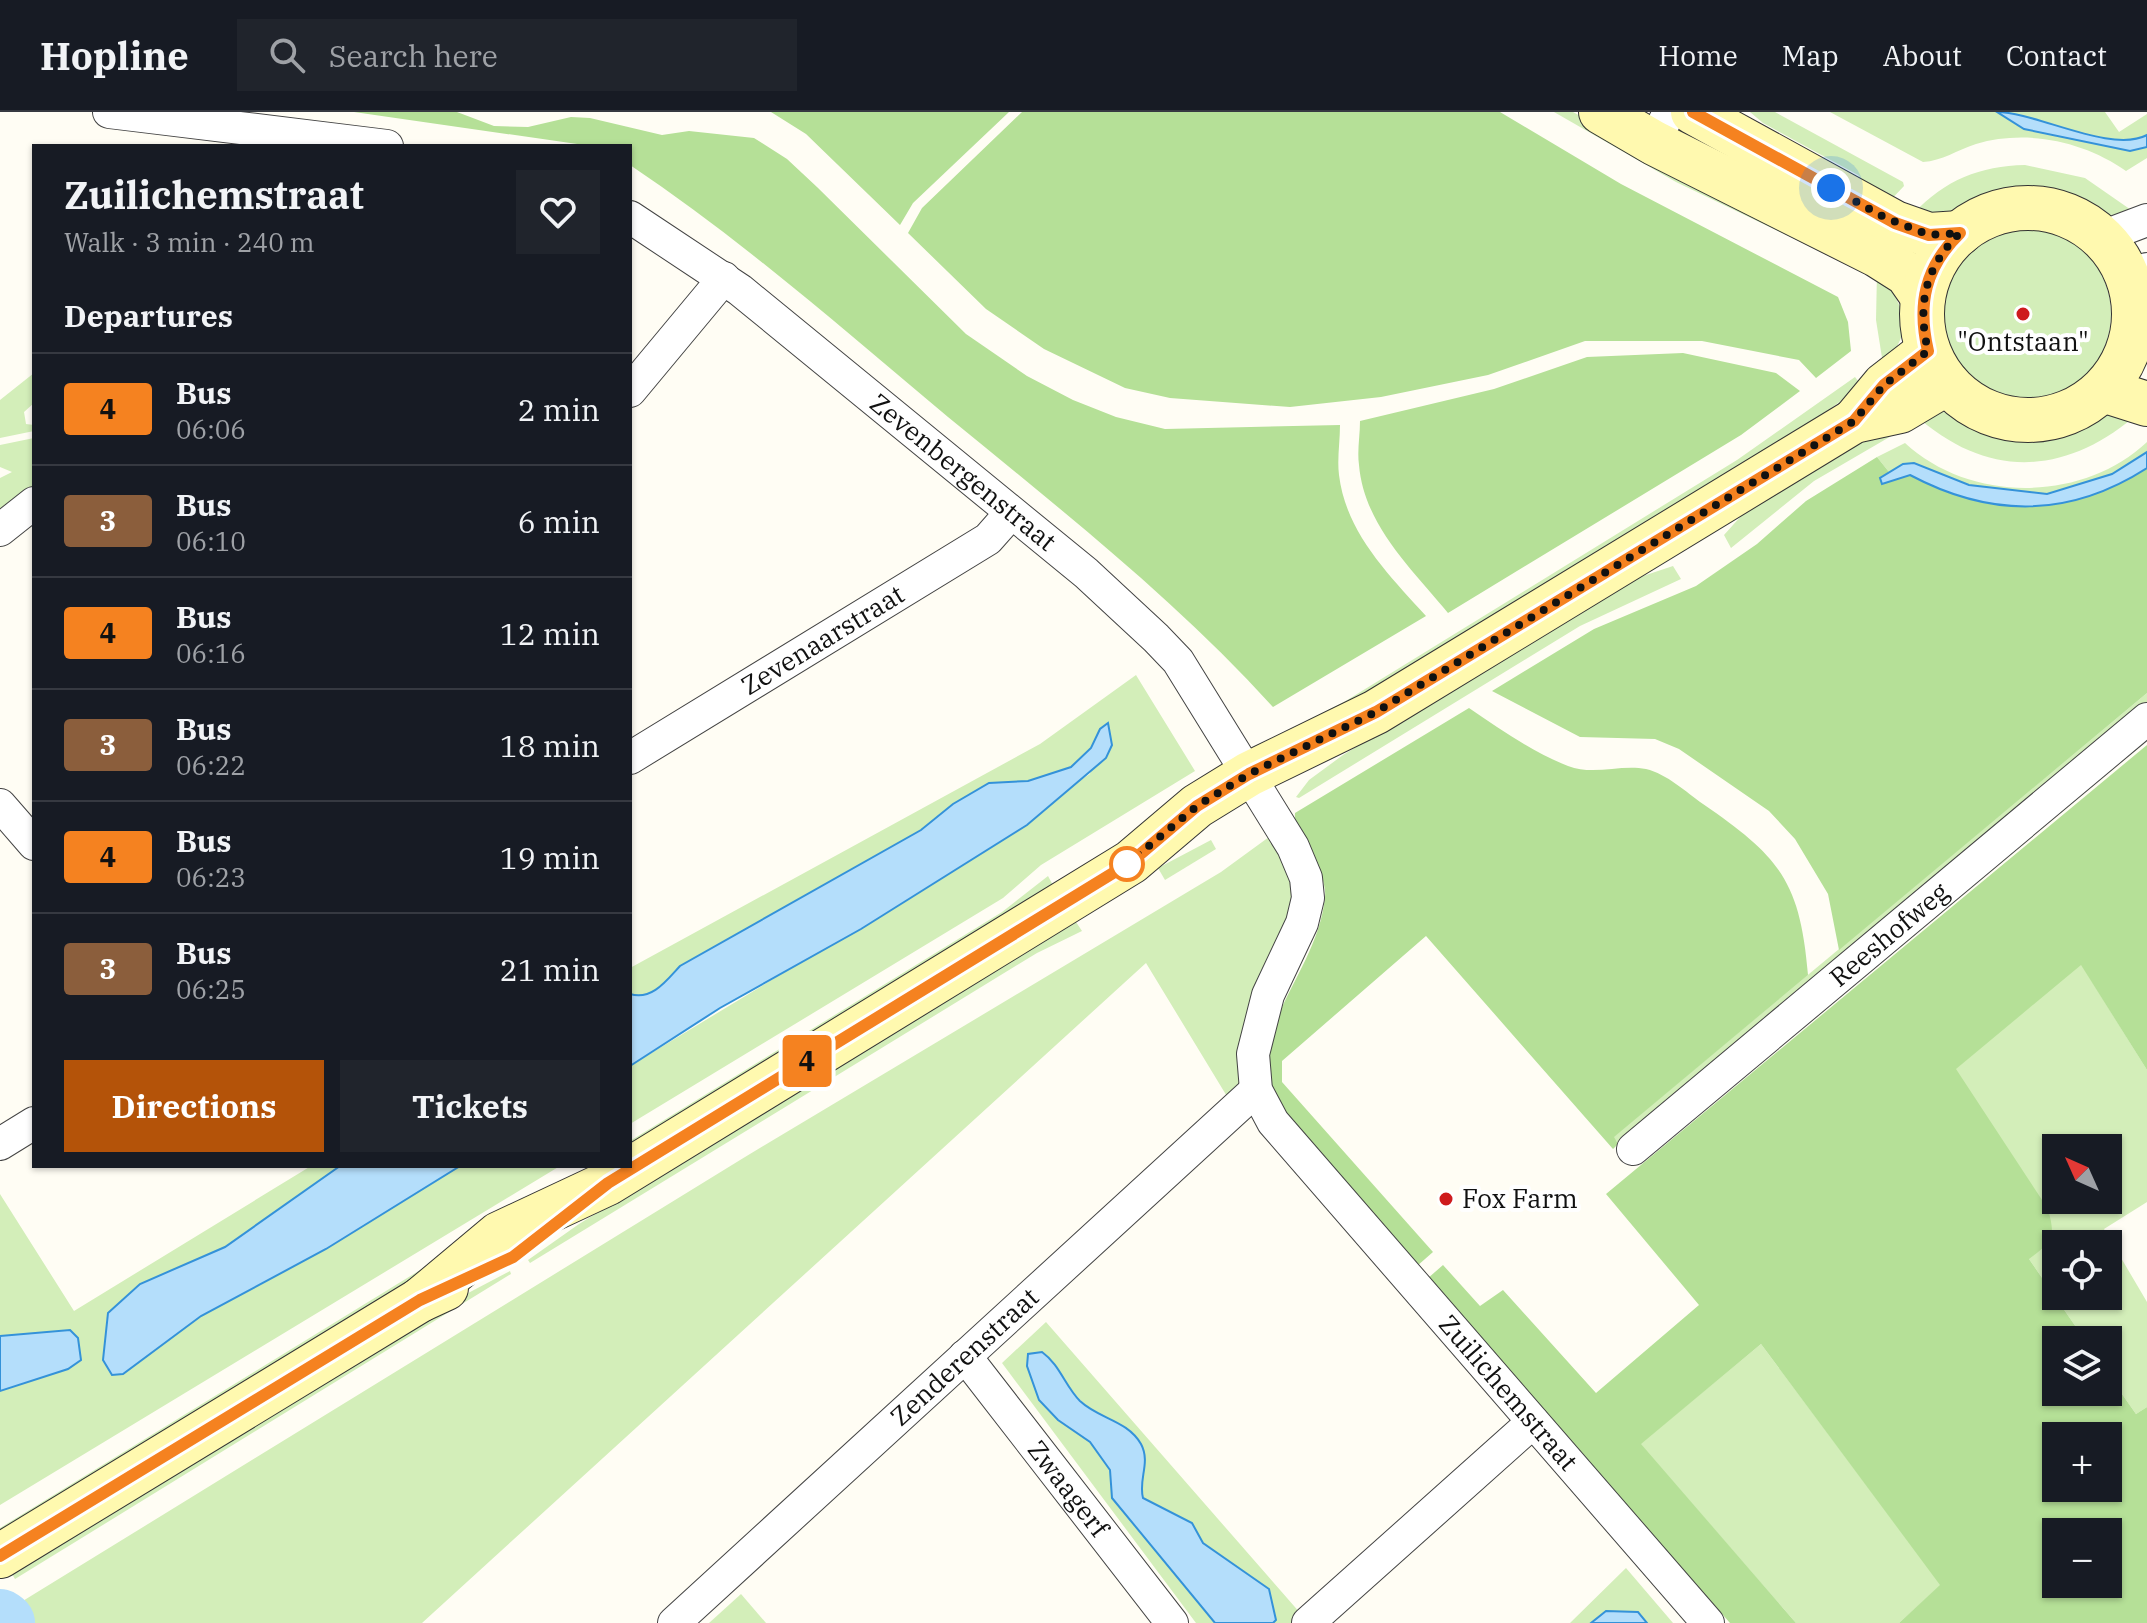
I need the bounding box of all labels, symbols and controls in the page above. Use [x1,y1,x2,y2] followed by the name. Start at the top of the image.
[237,19,797,91] search box
[40,31,189,80] text: Hopline
[265,33,309,77] icon: search
[329,36,498,75] text: Search here
[1658,37,1738,74] text: Home
[1782,37,1839,74] text: Map
[1883,37,1962,74] text: About
[2006,37,2107,74] text: Contact
[1811,168,1851,208] your location
[64,170,364,219] text: Zuilichemstraat
[516,170,600,254] button: heart
[64,225,315,259] text: Walk · 3 min · 240 m
[64,296,233,335] text: Departures
[2014,305,2032,323] marker: "Ontstaan"
[1957,324,2089,358] place label: "Ontstaan"
[176,373,231,412] text: Bus
[863,385,1064,558] street label: Zevenbergenstraat
[100,390,116,427] text: 4
[518,390,600,429] text: 2 min
[176,412,246,446] text: 06:06
[176,485,231,524] text: Bus
[100,502,116,539] text: 3
[518,502,600,541] text: 6 min
[176,524,246,558] text: 06:10
[734,576,910,702] street label: Zevenaarstraat
[176,597,231,636] text: Bus
[100,614,116,651] text: 4
[500,614,600,653] text: 12 min
[176,636,246,670] text: 06:16
[176,709,231,748] text: Bus
[100,726,116,763] text: 3
[500,726,600,765] text: 18 min
[176,748,246,782] text: 06:22
[176,821,231,860] text: Bus
[100,838,116,875] text: 4
[500,838,600,877] text: 19 min
[1110,847,1144,881] unlabelled marker
[176,860,246,894] text: 06:23
[1822,874,1955,994] street label: Reeshofweg
[176,933,231,972] text: Bus
[100,950,116,987] text: 3
[500,950,600,989] text: 21 min
[176,972,246,1006] text: 06:25
[781,1035,833,1087] line badge: 4
[799,1042,815,1079] text: 4
[64,1060,324,1152] button: Directions
[340,1060,600,1152] button: Tickets
[2042,1134,2122,1214] north arrow
[2042,1134,2122,1598] map controls
[1462,1181,1578,1215] place label: Fox Farm
[1437,1190,1455,1208] marker: Fox Farm
[2042,1230,2122,1310] button: locate
[883,1280,1045,1433] street label: Zenderenstraat
[1432,1307,1586,1477] street label: Zuilichemstraat
[2042,1326,2122,1406] button: layers
[2042,1422,2122,1502] button: +
[1021,1433,1118,1545] street label: Zwaagerf
[2042,1518,2122,1598] button: −

